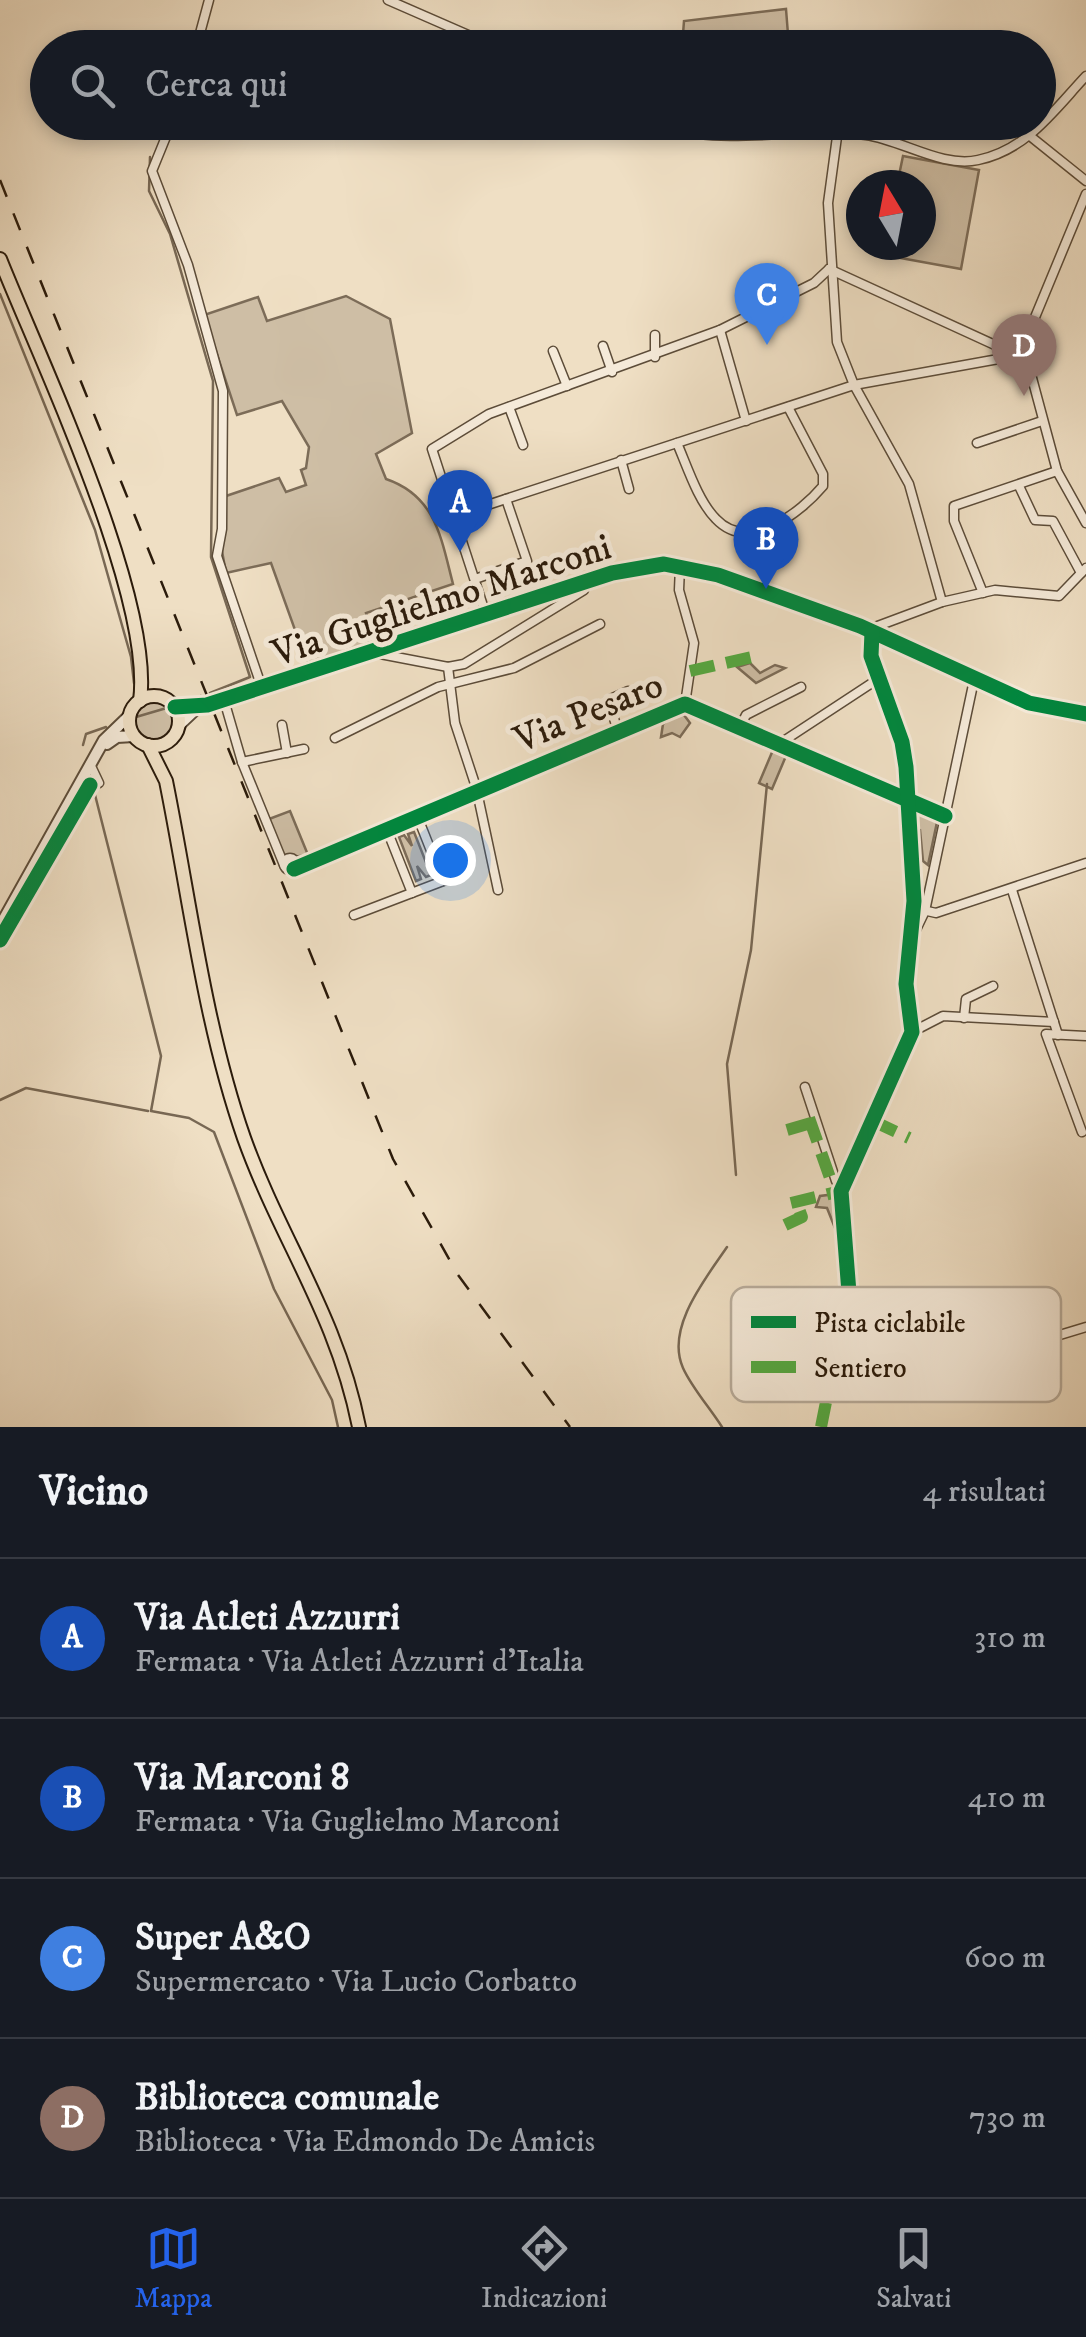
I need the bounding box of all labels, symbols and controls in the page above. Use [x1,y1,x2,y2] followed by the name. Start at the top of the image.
[30,30,1056,140] search box
[65,58,120,113] icon: search
[145,61,288,109] text: Cerca qui
[846,170,936,260] north arrow
[734,262,800,345] pin: C
[992,314,1056,396] pin: D
[428,470,492,552] pin: A
[734,506,798,589] pin: B
[265,523,617,679] street label: Via Guglielmo Marconi
[506,661,670,765] street label: Via Pesaro
[425,835,476,886] your location
[731,1287,1061,1402] legend
[814,1306,966,1341] text: Pista ciclabile
[814,1351,907,1386] text: Sentiero
[40,1466,148,1518] text: Vicino
[923,1472,1046,1512] text: 4 risultati
[135,1594,400,1642] text: Via Atleti Azzurri
[62,1618,83,1658] text: A
[974,1618,1046,1658] text: 310 m
[135,1642,584,1682] text: Fermata · Via Atleti Azzurri d'Italia
[135,1754,349,1802] text: Via Marconi 8
[62,1778,83,1818] text: B
[968,1778,1046,1818] text: 410 m
[135,1802,560,1842] text: Fermata · Via Guglielmo Marconi
[135,1914,311,1962] text: Super A&O
[62,1938,83,1978] text: C
[964,1938,1046,1978] text: 600 m
[135,1962,577,2002] text: Supermercato · Via Lucio Corbatto
[135,2074,439,2122] text: Biblioteca comunale
[61,2098,84,2138] text: D
[969,2098,1046,2138] text: 730 m
[135,2122,595,2162] text: Biblioteca · Via Edmondo De Amicis
[135,2221,212,2316] tab: Mappa
[481,2221,607,2316] tab: Indicazioni
[876,2221,951,2316] tab: Salvati

